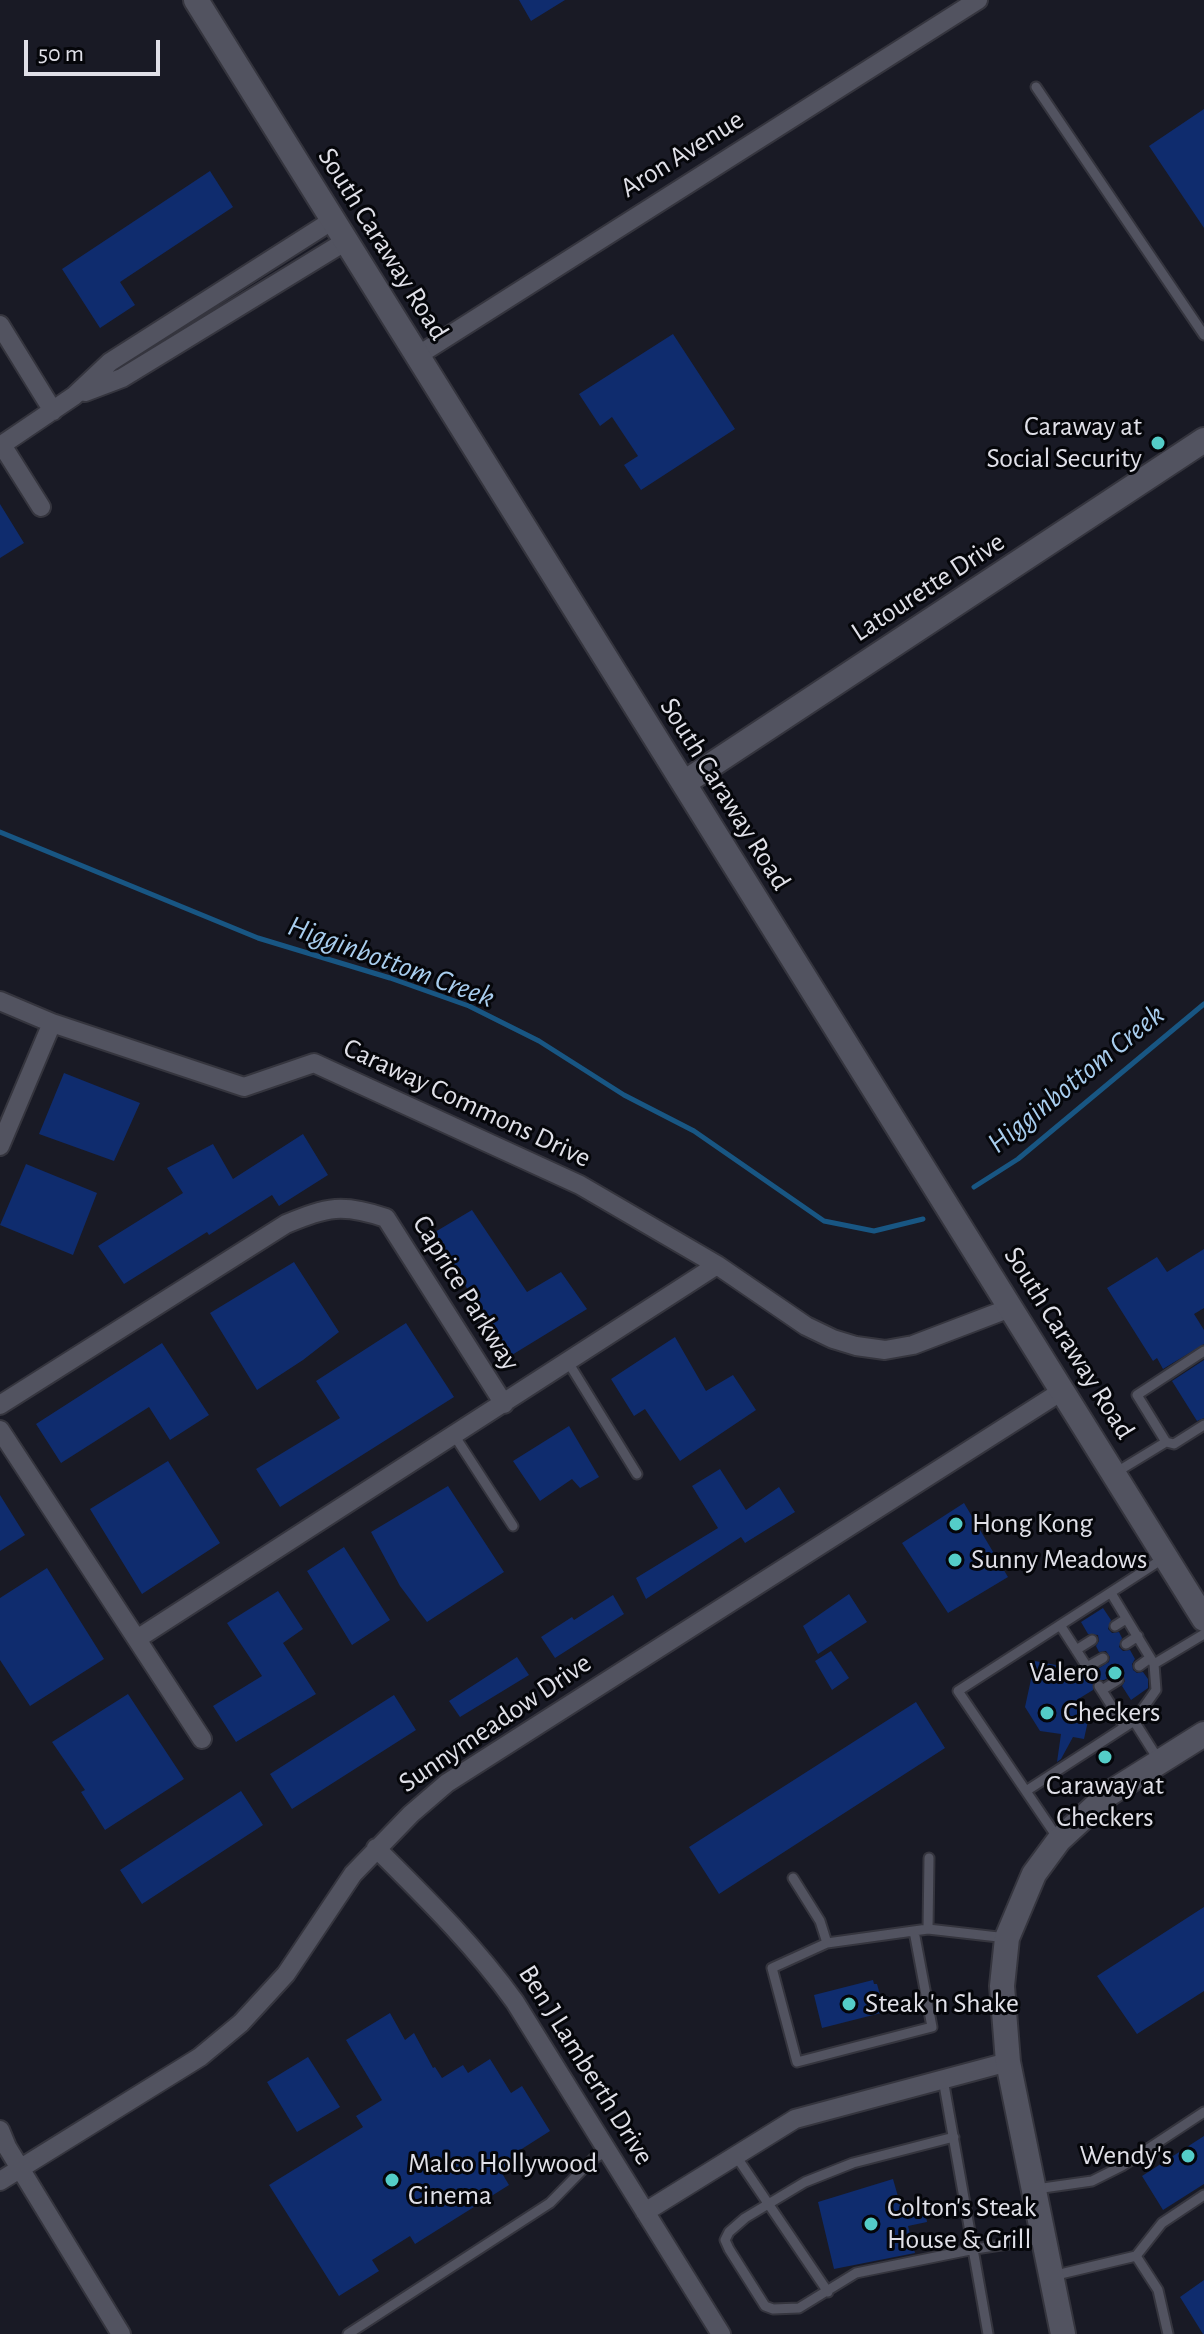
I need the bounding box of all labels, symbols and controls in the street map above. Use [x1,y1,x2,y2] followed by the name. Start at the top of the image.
[28,24,164,74] scale bar
[38,42,84,66] text: 50 m
[614,103,750,205] street label: Aron Avenue
[310,142,456,346] street label: South Caraway Road
[987,410,1142,476] place label: Caraway at Social Security
[1149,434,1167,452] marker: Caraway at Social Security
[845,525,1011,649] street label: Latourette Drive
[652,692,798,896] street label: South Caraway Road
[283,908,499,1016] water label: Higginbottom Creek
[980,997,1172,1161] water label: Higginbottom Creek
[338,1031,596,1175] street label: Caraway Commons Drive
[405,1209,527,1377] street label: Caprice Parkway
[996,1241,1142,1445] street label: South Caraway Road
[972,1507,1093,1541] place label: Hong Kong
[947,1515,965,1533] marker: Hong Kong
[971,1543,1147,1577] place label: Sunny Meadows
[946,1551,964,1569] marker: Sunny Meadows
[392,1646,598,1800] street label: Sunnymeadow Drive
[1029,1656,1099,1690] place label: Valero
[1106,1664,1124,1682] marker: Valero
[1063,1696,1160,1730] place label: Checkers
[1038,1704,1056,1722] marker: Checkers
[1096,1748,1114,1766] marker: Caraway at Checkers
[1046,1769,1164,1835] place label: Caraway at Checkers
[511,1959,661,2171] street label: Ben J Lamberth Drive
[865,1987,1019,2021] place label: Steak 'n Shake
[840,1995,858,2013] marker: Steak 'n Shake
[1079,2139,1172,2173] place label: Wendy's
[408,2147,597,2213] place label: Malco Hollywood Cinema
[1179,2147,1197,2165] marker: Wendy's
[383,2171,401,2189] marker: Malco Hollywood Cinema
[887,2191,1036,2257] place label: Colton's Steak House & Grill
[862,2215,880,2233] marker: Colton's Steak House & Grill

